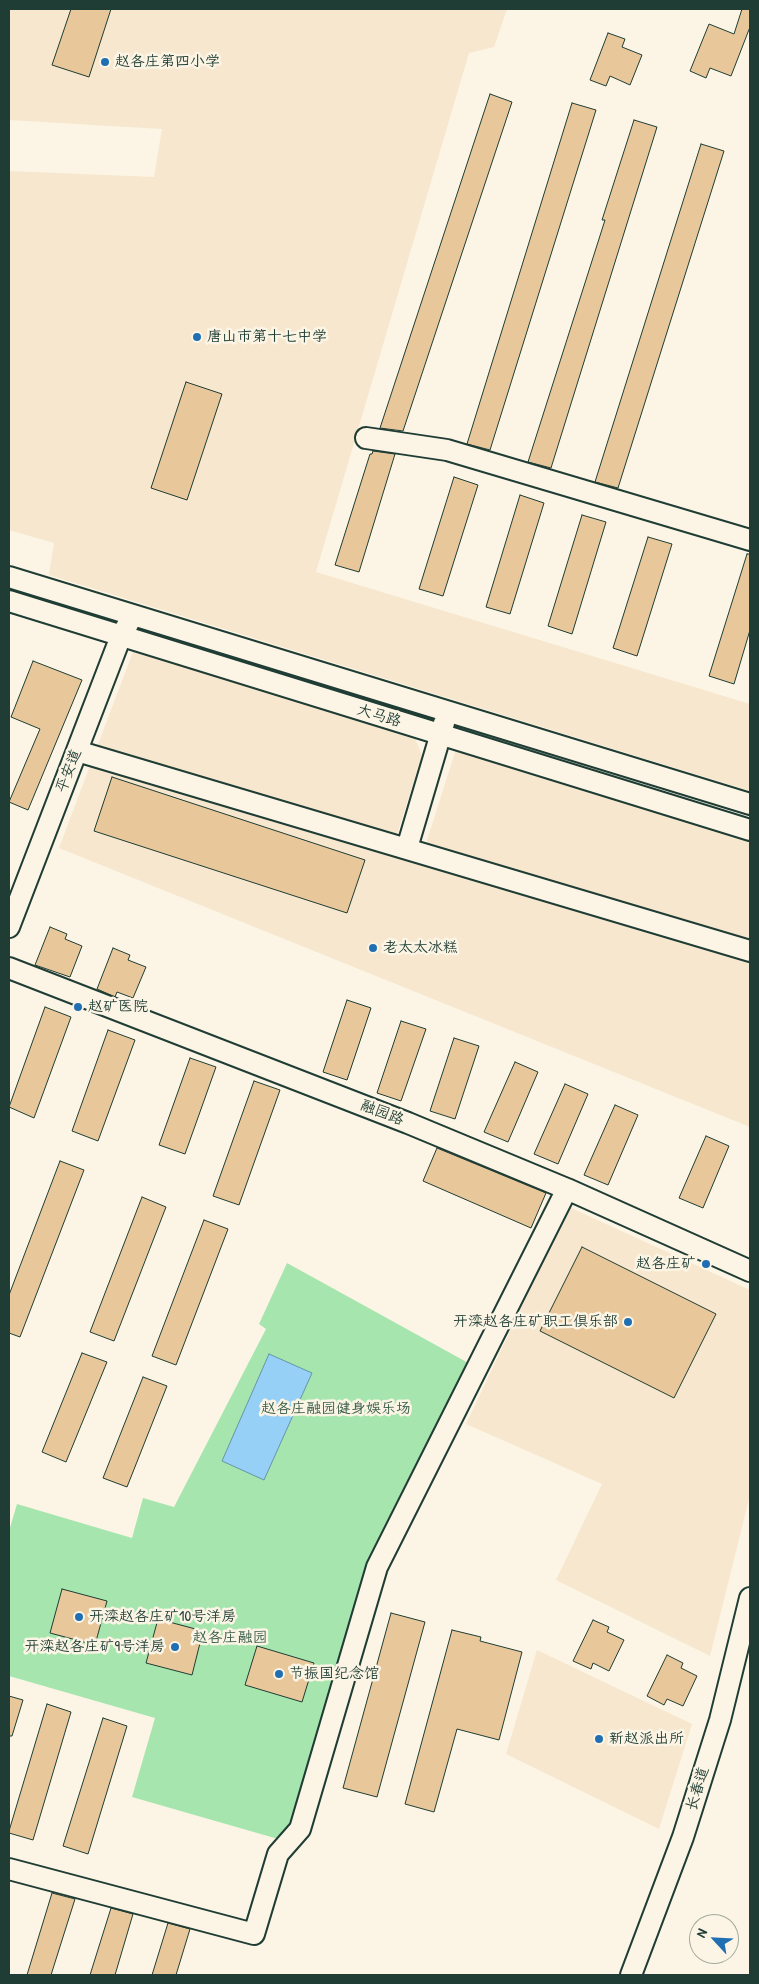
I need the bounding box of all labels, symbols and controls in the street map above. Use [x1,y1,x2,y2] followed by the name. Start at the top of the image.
[115,53,220,71] place label: 赵各庄第四小学
[99,56,111,68] marker: 赵各庄第四小学
[207,328,327,346] place label: 唐山市第十七中学
[191,331,203,343] marker: 唐山市第十七中学
[355,701,403,731] street label: 大马路
[53,747,85,795] street label: 平安道
[383,939,458,957] place label: 老太太冰糕
[367,942,379,954] marker: 老太太冰糕
[88,998,148,1016] place label: 赵矿医院
[72,1001,84,1013] marker: 赵矿医院
[358,1097,406,1129] street label: 融园路
[636,1255,696,1273] place label: 赵各庄矿
[700,1258,712,1270] marker: 赵各庄矿
[453,1313,618,1331] place label: 开滦赵各庄矿职工俱乐部
[622,1316,634,1328] marker: 开滦赵各庄矿职工俱乐部
[261,1400,411,1418] park label: 赵各庄融园健身娱乐场
[89,1608,236,1626] place label: 开滦赵各庄矿10号洋房
[73,1611,85,1623] marker: 开滦赵各庄矿10号洋房
[193,1629,267,1647] park label: 赵各庄融园
[24,1638,165,1656] place label: 开滦赵各庄矿9号洋房
[169,1641,181,1653] marker: 开滦赵各庄矿9号洋房
[289,1665,379,1683] place label: 节振国纪念馆
[273,1668,285,1680] marker: 节振国纪念馆
[609,1730,684,1748] place label: 新赵派出所
[593,1733,605,1745] marker: 新赵派出所
[683,1765,713,1813] street label: 长春道
[689,1914,739,1964] north arrow
[691,1925,711,1940] text: N

